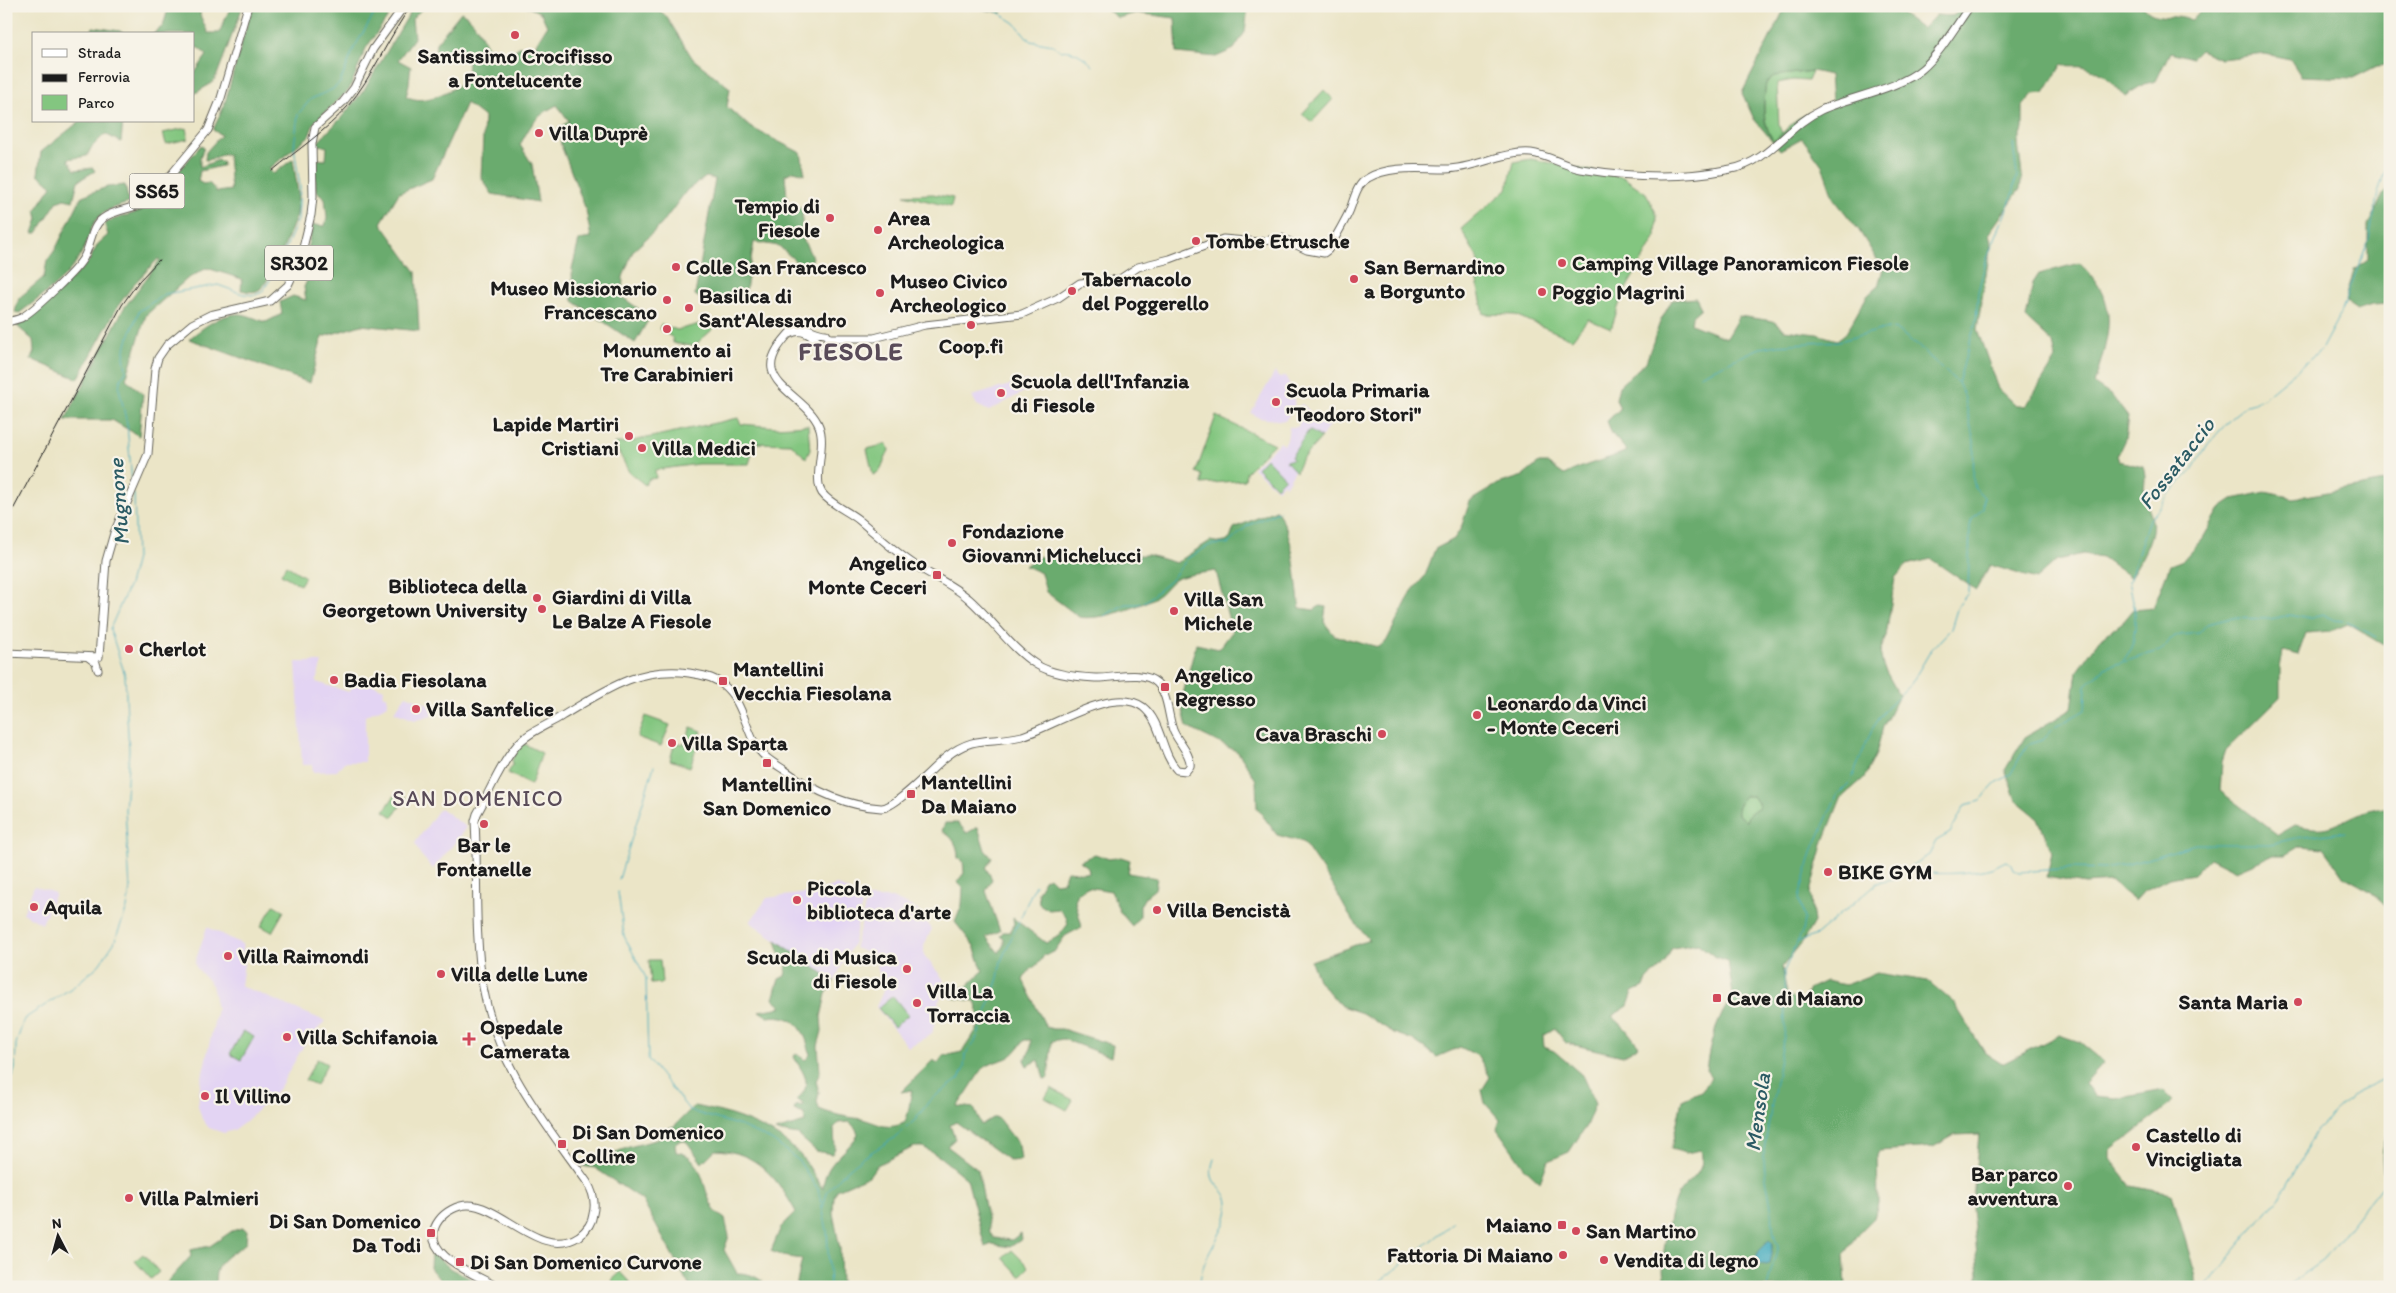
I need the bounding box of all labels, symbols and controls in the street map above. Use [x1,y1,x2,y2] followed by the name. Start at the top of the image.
[509,29,521,41] marker: Santissimo Crocifisso a Fontelucente
[32,32,195,122] legend
[418,43,613,92] place label: Santissimo Crocifisso a Fontelucente
[78,44,122,62] text: Strada
[78,68,130,86] text: Ferrovia
[78,94,114,112] text: Parco
[549,120,648,146] place label: Villa Duprè
[533,127,545,139] marker: Villa Duprè
[130,174,184,208] road number: SS65
[734,193,820,242] place label: Tempio di Fiesole
[887,205,1005,255] place label: Area Archeologica
[824,212,836,224] marker: Tempio di Fiesole
[872,224,884,236] marker: Area Archeologica
[1205,228,1350,253] place label: Tombe Etrusche
[1190,235,1202,247] marker: Tombe Etrusche
[265,246,333,280] road number: SR302
[1572,250,1909,276] place label: Camping Village Panoramicon Fiesole
[686,254,867,279] place label: Colle San Francesco
[1364,254,1505,304] place label: San Bernardino a Borgunto
[1556,257,1568,269] marker: Camping Village Panoramicon Fiesole
[670,261,682,273] marker: Colle San Francesco
[1081,266,1209,316] place label: Tabernacolo del Poggerello
[889,268,1008,318] place label: Museo Civico Archeologico
[1348,273,1360,285] marker: San Bernardino a Borgunto
[490,275,657,324] place label: Museo Missionario Francescano
[1552,279,1685,305] place label: Poggio Magrini
[699,283,847,332] place label: Basilica di Sant'Alessandro
[1066,285,1078,297] marker: Tabernacolo del Poggerello
[1536,286,1548,298] marker: Poggio Magrini
[874,287,886,299] marker: Museo Civico Archeologico
[661,294,673,306] marker: Museo Missionario Francescano
[683,302,695,314] marker: Basilica di Sant'Alessandro
[965,319,977,331] marker: Coop.fi
[661,323,673,335] marker: Monumento ai Tre Carabinieri
[939,333,1003,359] place label: Coop.fi
[798,335,904,367] district label: FIESOLE
[599,337,734,386] place label: Monumento ai Tre Carabinieri
[1011,368,1190,417] place label: Scuola dell'Infanzia di Fiesole
[1286,377,1430,426] place label: Scuola Primaria "Teodoro Stori"
[995,387,1007,399] marker: Scuola dell'Infanzia di Fiesole
[1270,396,1282,408] marker: Scuola Primaria "Teodoro Stori"
[493,411,619,460] place label: Lapide Martiri Cristiani
[2132,411,2221,515] water label: Fossataccio
[623,430,635,442] marker: Lapide Martiri Cristiani
[652,435,756,460] place label: Villa Medici
[636,442,648,454] marker: Villa Medici
[102,456,135,546] water label: Mugnone
[962,518,1141,567] place label: Fondazione Giovanni Michelucci
[946,537,958,549] marker: Fondazione Giovanni Michelucci
[808,550,927,599] place label: Angelico Monte Ceceri
[931,569,943,581] marker: Angelico Monte Ceceri
[322,573,528,623] place label: Biblioteca della Georgetown University
[552,584,712,633] place label: Giardini di Villa Le Balze A Fiesole
[1184,586,1263,635] place label: Villa San Michele
[531,592,543,604] marker: Biblioteca della Georgetown University
[536,603,548,615] marker: Giardini di Villa Le Balze A Fiesole
[1168,605,1180,617] marker: Villa San Michele
[139,636,206,661] place label: Cherlot
[123,643,135,655] marker: Cherlot
[733,656,892,705] place label: Mantellini Vecchia Fiesolana
[1174,662,1256,712] place label: Angelico Regresso
[344,667,487,692] place label: Badia Fiesolana
[328,674,340,686] marker: Badia Fiesolana
[717,675,729,687] marker: Mantellini Vecchia Fiesolana
[1159,681,1171,693] marker: Angelico Regresso
[1487,690,1647,739] place label: Leonardo da Vinci - Monte Ceceri
[426,696,554,721] place label: Villa Sanfelice
[410,703,422,715] marker: Villa Sanfelice
[1471,709,1483,721] marker: Leonardo da Vinci - Monte Ceceri
[1255,721,1372,746] place label: Cava Braschi
[1376,728,1388,740] marker: Cava Braschi
[682,730,789,756] place label: Villa Sparta
[666,737,678,749] marker: Villa Sparta
[761,757,773,769] marker: Mantellini San Domenico
[921,769,1017,818] place label: Mantellini Da Maiano
[703,771,831,820] place label: Mantellini San Domenico
[392,785,564,812] district label: SAN DOMENICO
[905,788,917,800] marker: Mantellini Da Maiano
[478,818,490,830] marker: Bar le Fontanelle
[437,832,531,881] place label: Bar le Fontanelle
[1838,859,1932,884] place label: BIKE GYM
[1822,866,1834,878] marker: BIKE GYM
[807,875,951,924] place label: Piccola biblioteca d'arte
[43,894,103,920] place label: Aquila
[791,894,803,906] marker: Piccola biblioteca d'arte
[1167,897,1291,922] place label: Villa Bencistà
[28,901,40,913] marker: Aquila
[1151,904,1163,916] marker: Villa Bencistà
[238,943,369,968] place label: Villa Raimondi
[747,944,898,993] place label: Scuola di Musica di Fiesole
[222,950,234,962] marker: Villa Raimondi
[451,961,588,986] place label: Villa delle Lune
[901,963,913,975] marker: Scuola di Musica di Fiesole
[435,968,447,980] marker: Villa delle Lune
[926,978,1011,1027] place label: Villa La Torraccia
[1727,985,1864,1010] place label: Cave di Maiano
[2179,989,2289,1014] place label: Santa Maria
[1711,992,1723,1004] marker: Cave di Maiano
[2292,996,2304,1008] marker: Santa Maria
[911,997,923,1009] marker: Villa La Torraccia
[480,1014,571,1063] place label: Ospedale Camerata
[297,1024,439,1049] place label: Villa Schifanoia
[281,1031,293,1043] marker: Villa Schifanoia
[462,1032,476,1046] marker: Ospedale Camerata
[1739,1071,1776,1153] water label: Mensola
[215,1083,291,1108] place label: Il Villino
[199,1090,211,1102] marker: Il Villino
[572,1119,724,1168] place label: Di San Domenico Colline
[2146,1122,2242,1172] place label: Castello di Vincigliata
[556,1138,568,1150] marker: Di San Domenico Colline
[2130,1141,2142,1153] marker: Castello di Vincigliata
[1967,1161,2059,1210] place label: Bar parco avventura
[2062,1180,2074,1192] marker: Bar parco avventura
[139,1185,259,1210] place label: Villa Palmieri
[123,1192,135,1204] marker: Villa Palmieri
[269,1208,421,1257] place label: Di San Domenico Da Todi
[32,1210,82,1260] north arrow
[1486,1212,1552,1237] place label: Maiano
[51,1215,62,1233] text: N
[1586,1218,1697,1243] place label: San Martino
[1556,1219,1568,1231] marker: Maiano
[1570,1225,1582,1237] marker: San Martino
[425,1227,437,1239] marker: Di San Domenico Da Todi
[1387,1242,1553,1267] place label: Fattoria Di Maiano
[1614,1247,1759,1273] place label: Vendita di legno
[470,1249,702,1274] place label: Di San Domenico Curvone
[1557,1249,1569,1261] marker: Fattoria Di Maiano
[1598,1254,1610,1266] marker: Vendita di legno
[454,1256,466,1268] marker: Di San Domenico Curvone

